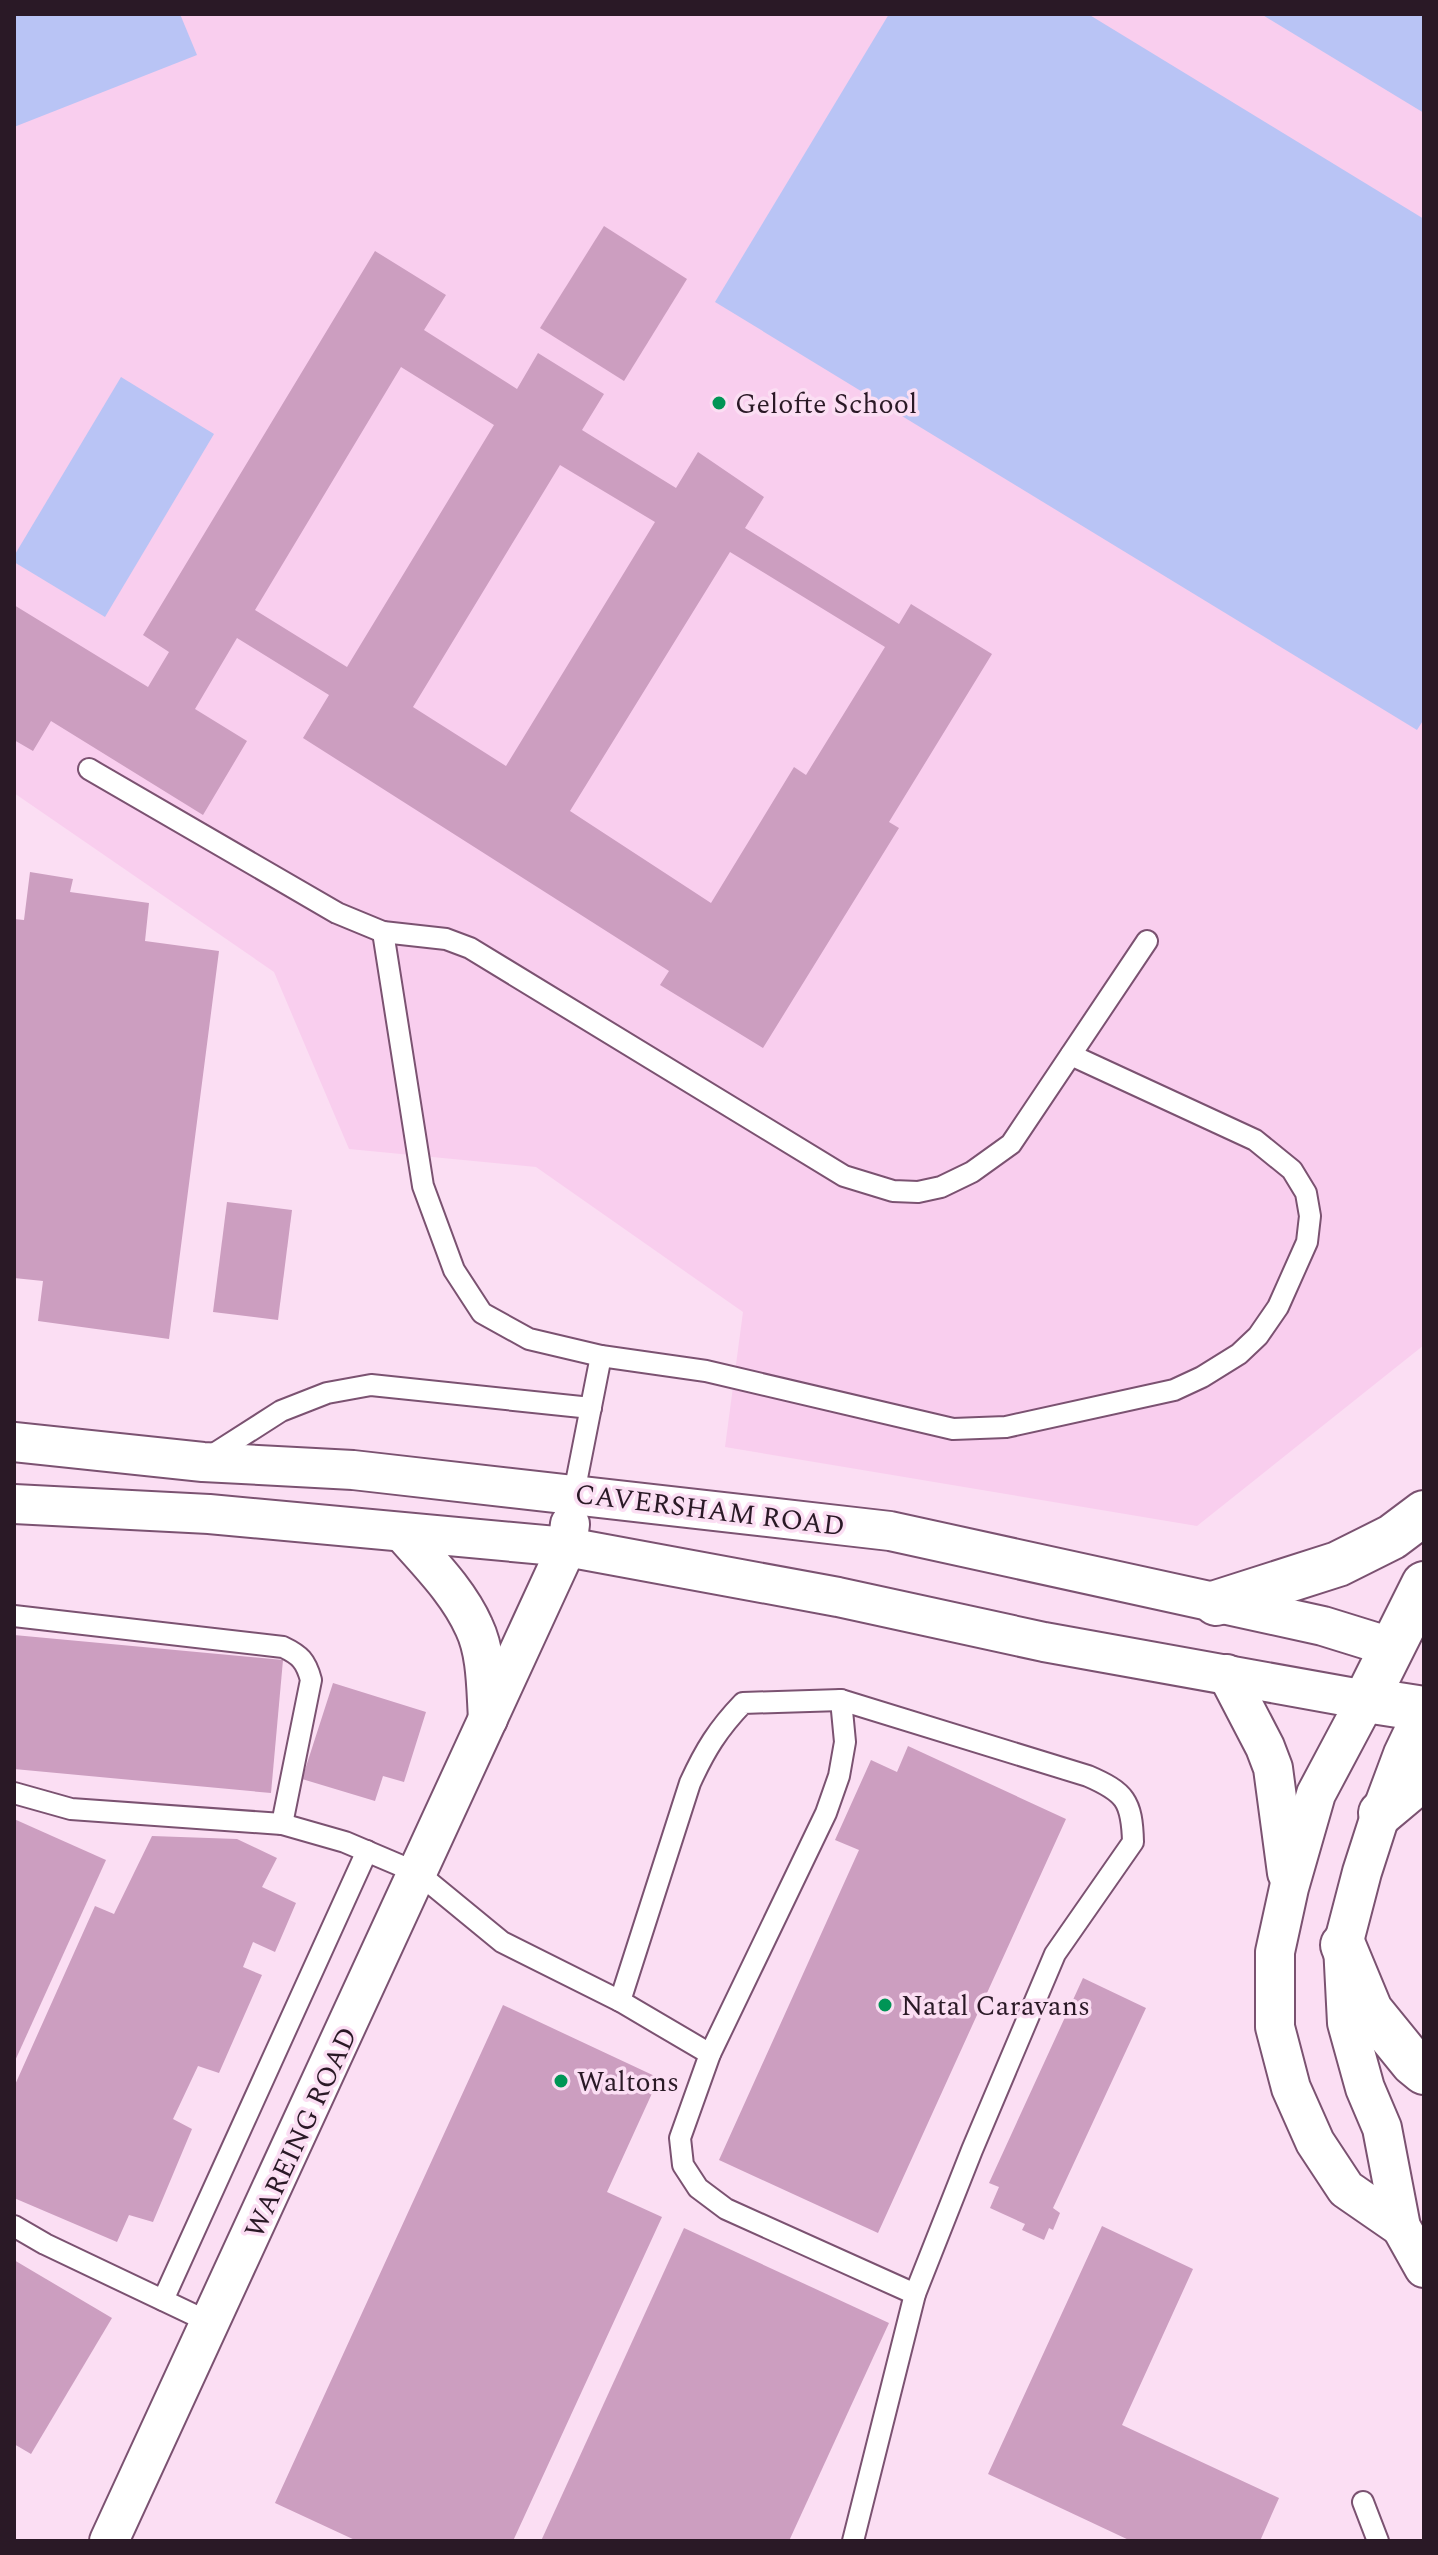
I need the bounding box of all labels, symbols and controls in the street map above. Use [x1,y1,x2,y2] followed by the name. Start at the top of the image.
[735,383,917,426] place label: Gelofte School
[710,394,728,412] marker: Gelofte School
[573,1473,847,1548] street label: CAVERSHAM ROAD
[901,1985,1090,2028] place label: Natal Caravans
[876,1996,894,2014] marker: Natal Caravans
[234,2020,369,2245] street label: WAREING ROAD
[577,2061,679,2104] place label: Waltons
[552,2072,570,2090] marker: Waltons

